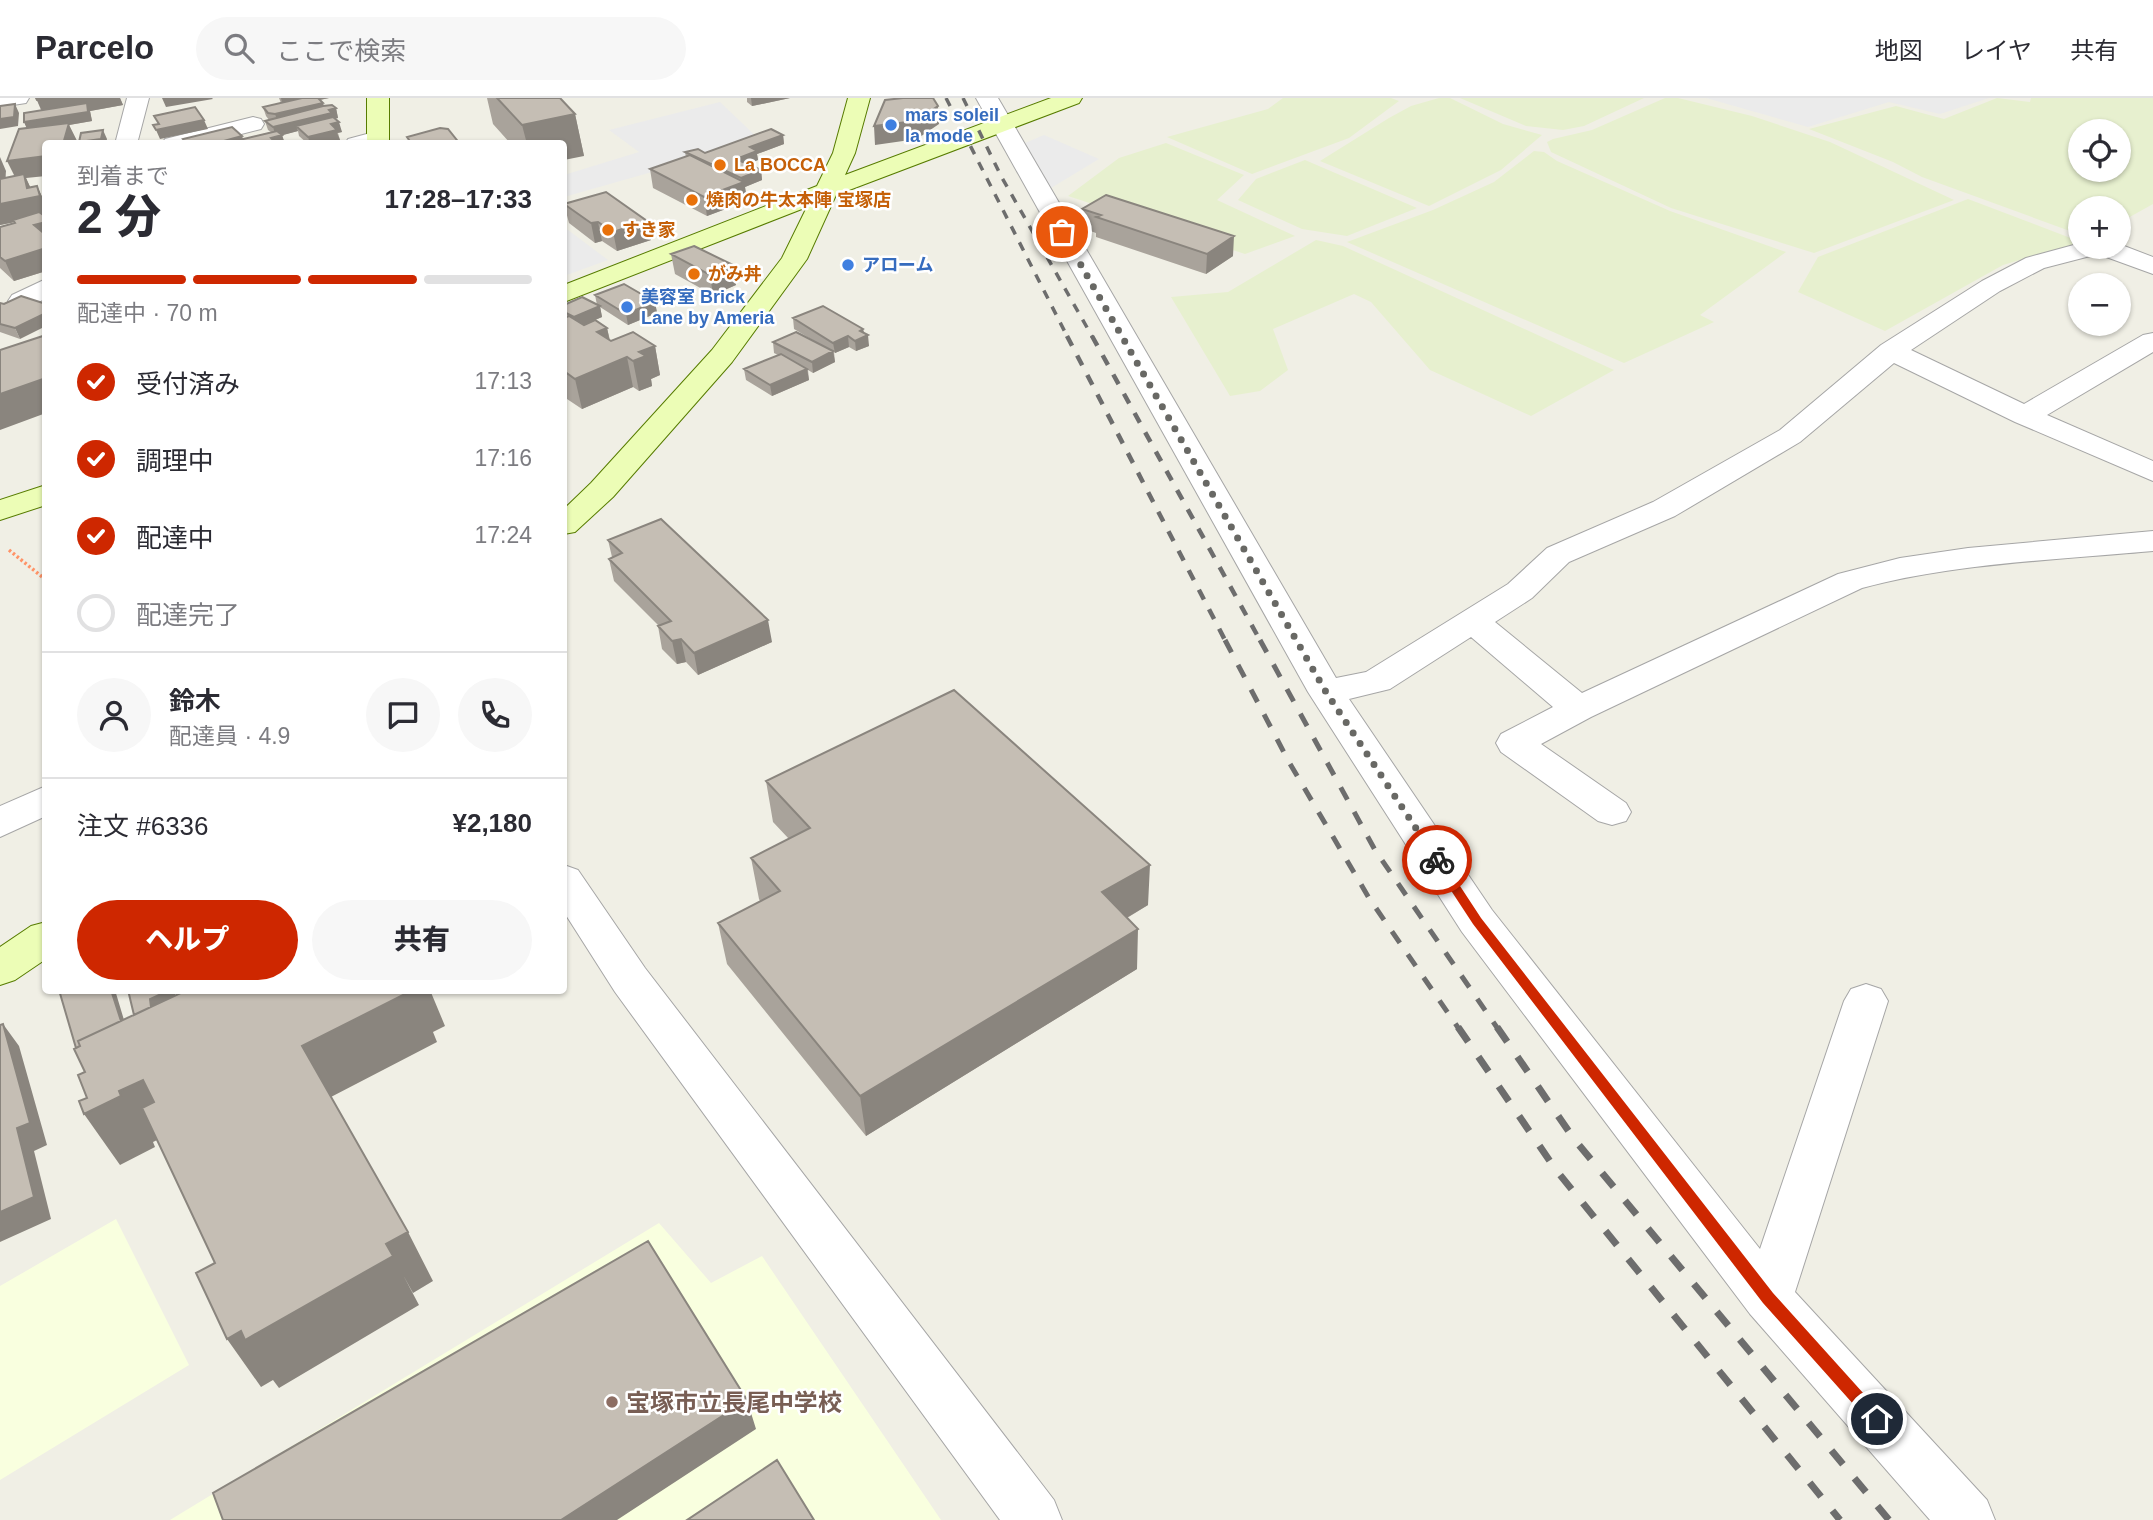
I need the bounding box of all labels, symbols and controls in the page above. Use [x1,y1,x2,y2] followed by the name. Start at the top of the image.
[196,17,686,80] search box
[35,29,154,66] text: Parcelo
[220,29,258,67] icon: search
[276,36,406,66] text: ここで検索
[1875,37,1923,64] text: 地図
[1961,37,2032,64] text: レイヤ
[2070,37,2118,64] text: 共有
[905,105,999,146] place label: mars soleil la mode
[883,117,899,133] marker: mars soleil la mode
[2068,119,2131,336] map controls
[2068,119,2131,182] button: locate
[734,155,826,175] place label: La BOCCA
[712,157,728,173] marker: La BOCCA
[77,163,169,189] text: 到着まで
[385,184,532,214] text: 17:28–17:33
[706,190,891,210] place label: 焼肉の牛太本陣 宝塚店
[77,191,161,243] text: 2 分
[684,192,700,208] marker: 焼肉の牛太本陣 宝塚店
[2068,196,2131,259] button: +
[1032,202,1092,262] pin
[1043,213,1081,251] icon: bag
[622,220,676,240] place label: すき家
[600,222,616,238] marker: すき家
[862,255,933,275] place label: アローム
[840,257,856,273] marker: アローム
[708,264,762,284] place label: がみ丼
[686,266,702,282] marker: がみ丼
[2068,273,2131,336] button: −
[641,287,775,328] place label: 美容室 Brick Lane by Ameria
[619,299,635,315] marker: 美容室 Brick Lane by Ameria
[77,300,218,326] text: 配達中 · 70 m
[77,363,115,401] icon: check
[474,368,532,394] text: 17:13
[136,369,240,399] text: 受付済み
[77,440,115,478] icon: check
[474,445,532,471] text: 17:16
[136,446,214,476] text: 調理中
[77,517,115,555] icon: check
[474,522,532,548] text: 17:24
[136,523,214,553] text: 配達中
[136,600,240,630] text: 配達完了
[77,678,151,752] button: person
[366,678,440,752] button: chat
[458,678,532,752] button: phone
[169,686,221,716] text: 鈴木
[169,723,290,749] text: 配達員 · 4.9
[452,808,532,838] text: ¥2,180
[77,811,209,841] text: 注文 #6336
[1402,825,1472,895] courier
[1418,841,1456,879] icon: bike
[77,900,298,980] button: ヘルプ
[312,900,532,980] button: 共有
[626,1389,842,1416] place label: 宝塚市立長尾中学校
[1847,1389,1907,1449] pin
[604,1394,620,1410] marker: 宝塚市立長尾中学校
[1858,1400,1896,1438] icon: home

